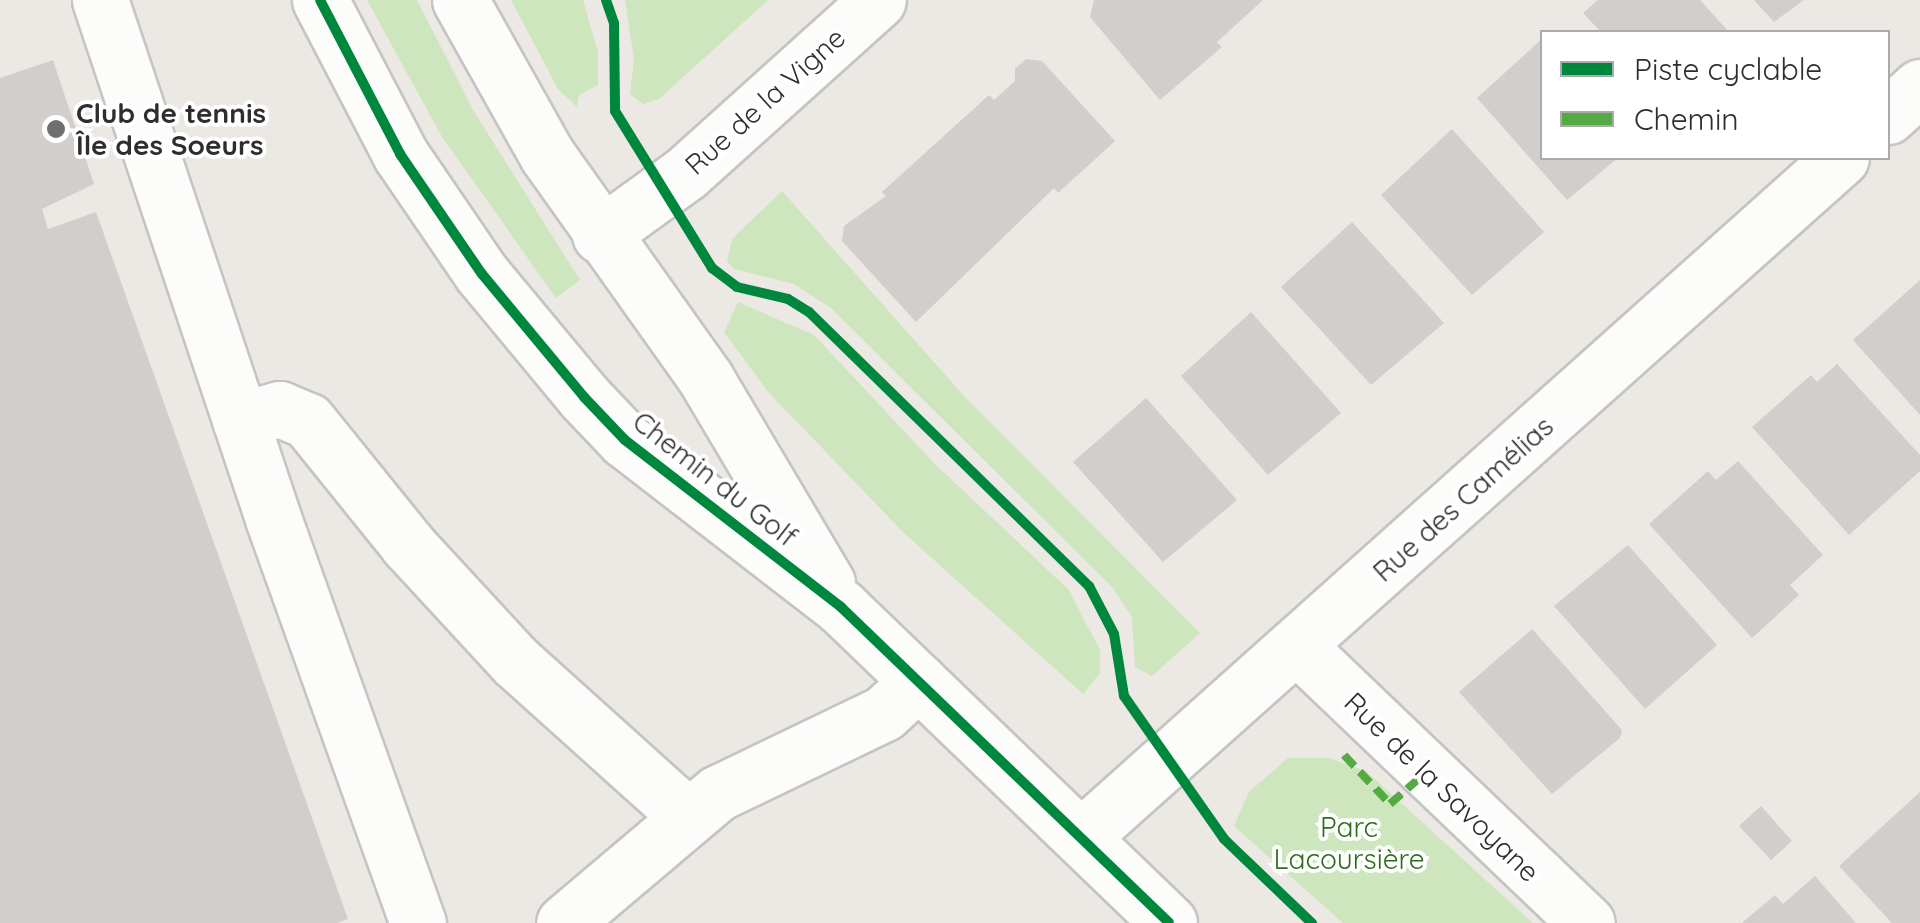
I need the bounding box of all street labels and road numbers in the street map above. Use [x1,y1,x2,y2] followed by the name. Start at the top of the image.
[678,20,852,182] street label: Rue de la Vigne
[626,404,804,554] street label: Chemin du Golf
[1366,409,1560,589] street label: Rue des Camélias
[1337,685,1547,889] street label: Rue de la Savoyane

